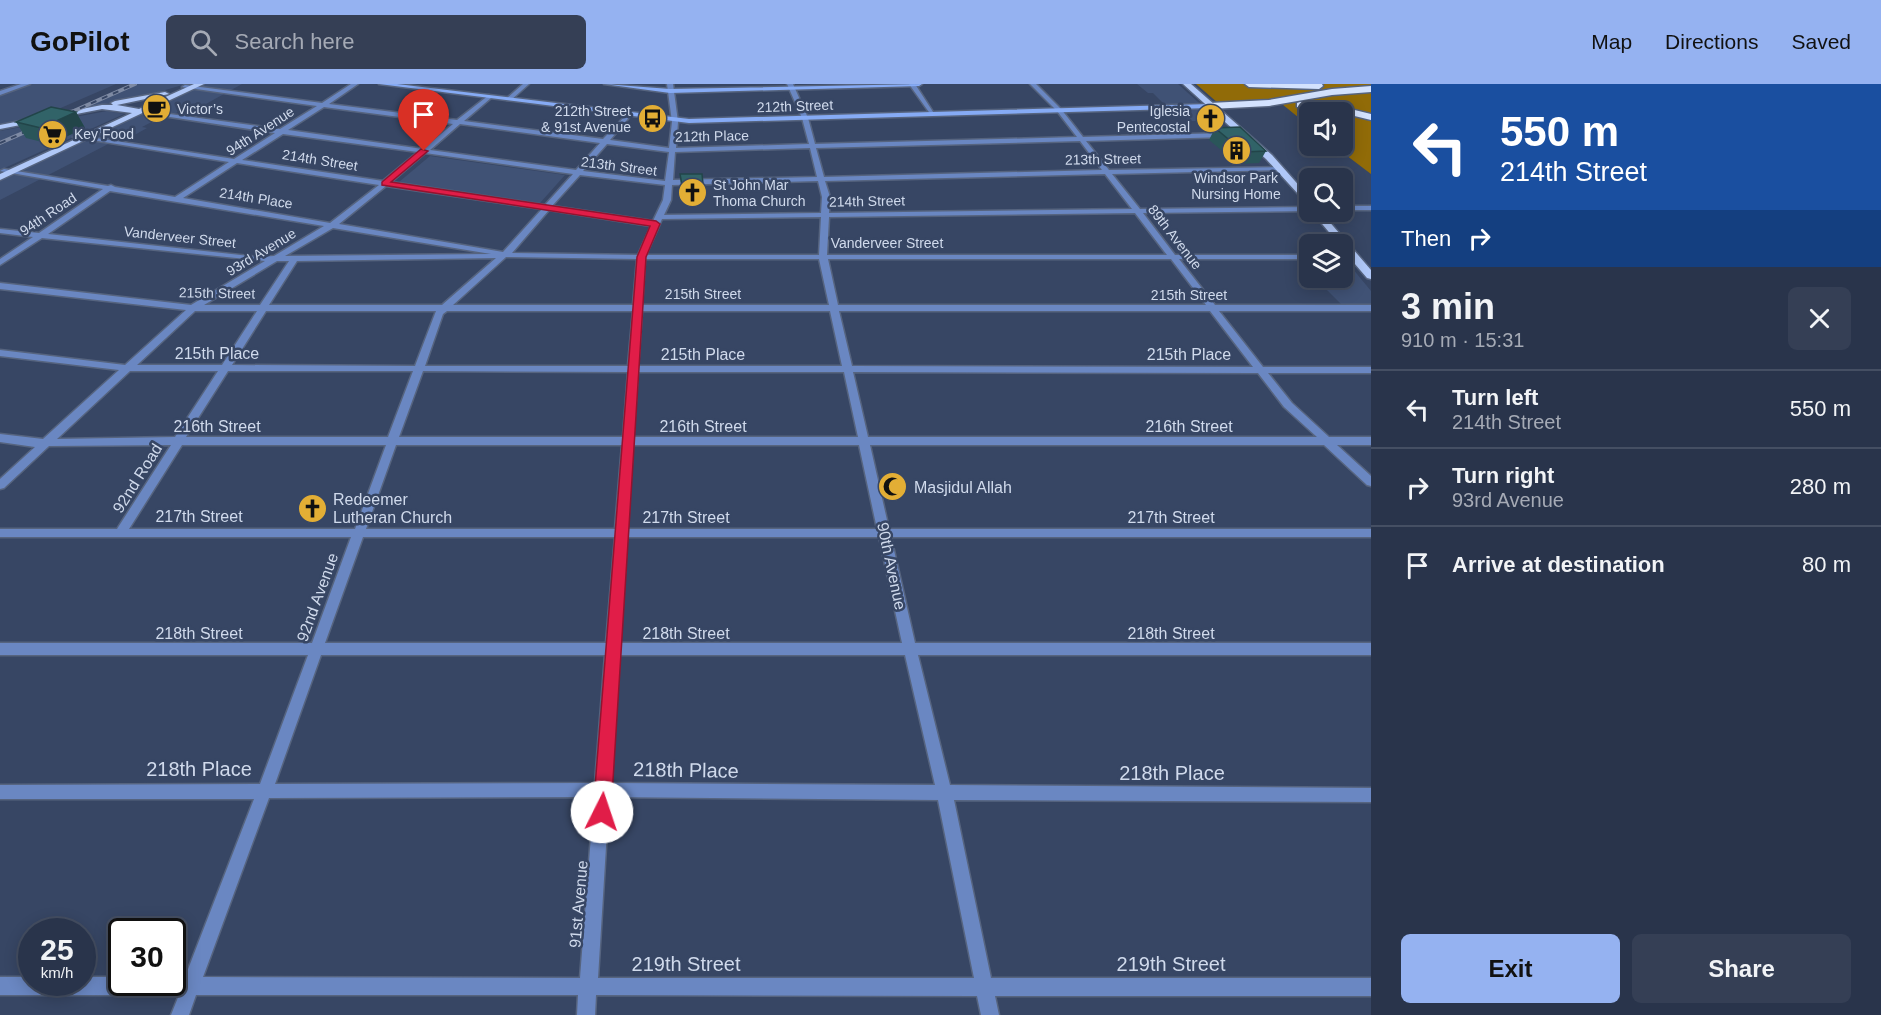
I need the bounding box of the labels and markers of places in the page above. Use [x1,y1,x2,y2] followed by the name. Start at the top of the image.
[398,89,449,151] pin
[140,93,172,125] cafe icon: Victor’s
[177,101,223,117] place label: Victor’s
[541,103,631,135] place label: 212th Street & 91st Avenue
[636,103,668,135] bus stop icon: 212th Street & 91st Avenue
[1117,103,1190,135] place label: Iglesia Pentecostal
[1195,103,1227,135] church icon: Iglesia Pentecostal
[37,118,69,150] supermarket icon: Key Food
[74,126,134,142] place label: Key Food
[1220,135,1252,167] building icon: Windsor Park Nursing Home
[1191,170,1281,202] place label: Windsor Park Nursing Home
[676,177,708,209] church icon: St John Mar Thoma Church
[713,177,806,209] place label: St John Mar Thoma Church
[877,471,909,503] mosque icon: Masjidul Allah
[914,479,1012,496] place label: Masjidul Allah
[333,491,452,526] place label: Redeemer Lutheran Church
[296,492,328,524] church icon: Redeemer Lutheran Church

